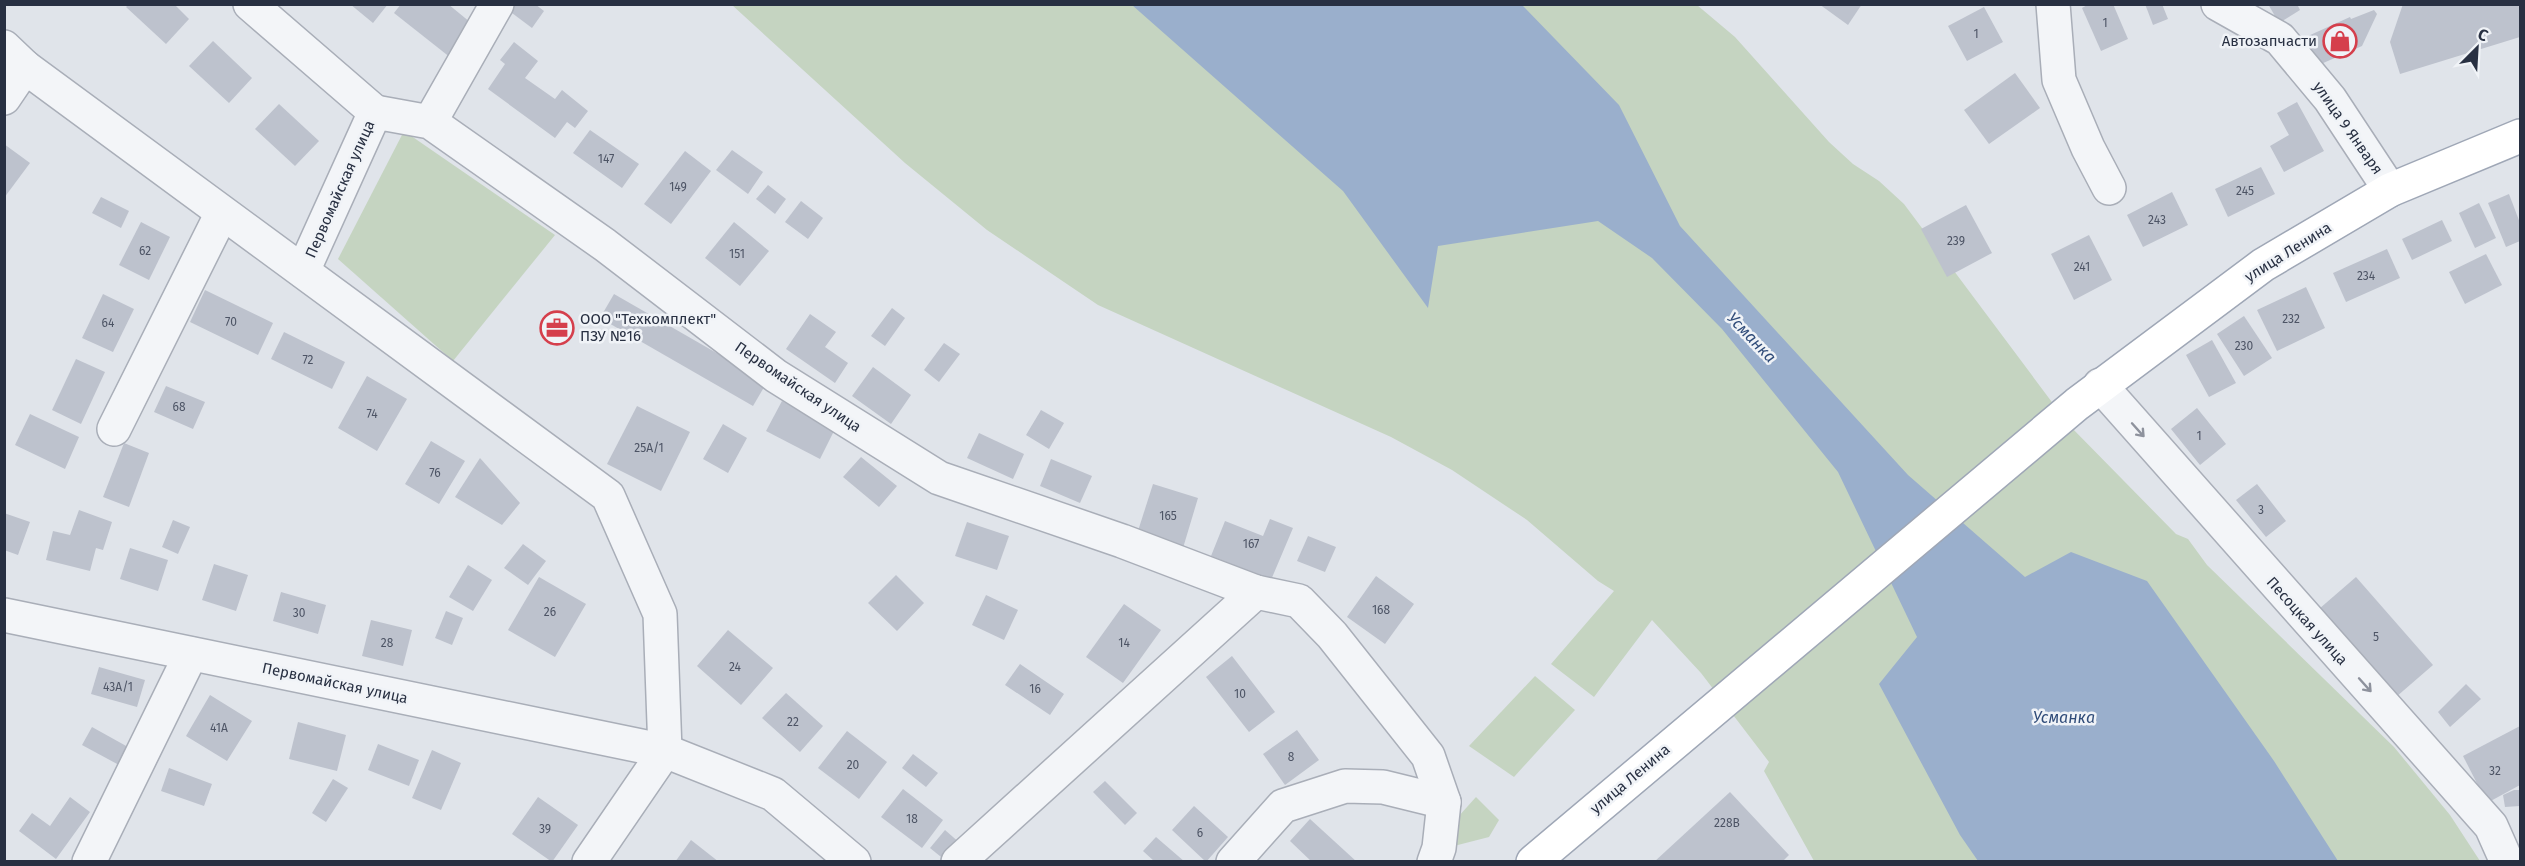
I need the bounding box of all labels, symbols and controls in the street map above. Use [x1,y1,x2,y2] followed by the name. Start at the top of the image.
[2102,16,2108,30] house number: 1
[2447,18,2507,78] north arrow
[2322,23,2358,59] shop icon: Автозапчасти
[2475,24,2492,46] text: С
[1973,27,1979,41] house number: 1
[2222,32,2317,50] place label: Автозапчасти
[2309,78,2387,178] street label: улица 9 Января
[302,117,378,261] street label: Первомайская улица
[598,152,614,166] house number: 147
[669,180,687,194] house number: 149
[2236,184,2254,198] house number: 245
[2148,213,2166,227] house number: 243
[2241,218,2335,286] street label: улица Ленина
[1947,234,1965,248] house number: 239
[139,244,151,258] house number: 62
[729,247,745,261] house number: 151
[2074,260,2090,274] house number: 241
[2357,269,2376,283] house number: 234
[1723,308,1780,366] water label: Усманка
[539,310,575,346] office icon: ООО "Техкомплект" ПЗУ №16
[580,310,716,345] place label: ООО "Техкомплект" ПЗУ №16
[2282,312,2300,326] house number: 232
[225,315,237,329] house number: 70
[102,316,115,330] house number: 64
[731,338,865,436] street label: Первомайская улица
[2235,339,2254,353] house number: 230
[302,353,314,367] house number: 72
[172,400,186,414] house number: 68
[366,407,378,421] house number: 74
[2131,422,2145,437] one-way arrow
[2196,429,2202,443] house number: 1
[634,441,664,455] house number: 25А/1
[429,466,441,480] house number: 76
[2258,503,2264,517] house number: 3
[1159,509,1177,523] house number: 165
[1243,537,1259,551] house number: 167
[2263,573,2351,669] street label: Песоцкая улица
[1372,603,1390,617] house number: 168
[544,605,556,619] house number: 26
[293,606,306,620] house number: 30
[2373,630,2379,644] house number: 5
[381,636,394,650] house number: 28
[1118,636,1130,650] house number: 14
[260,659,410,707] street label: Первомайская улица
[729,660,742,674] house number: 24
[2358,677,2372,692] one-way arrow
[103,680,133,694] house number: 43А/1
[1029,682,1041,696] house number: 16
[1234,687,1246,701] house number: 10
[2033,708,2095,727] water label: Усманка
[787,715,799,729] house number: 22
[210,721,228,735] house number: 41А
[1586,740,1674,818] street label: улица Ленина
[1288,750,1295,764] house number: 8
[847,758,860,772] house number: 20
[2489,764,2501,778] house number: 32
[906,812,918,826] house number: 18
[1714,816,1740,830] house number: 228В
[539,822,551,836] house number: 39
[1197,826,1203,840] house number: 6

